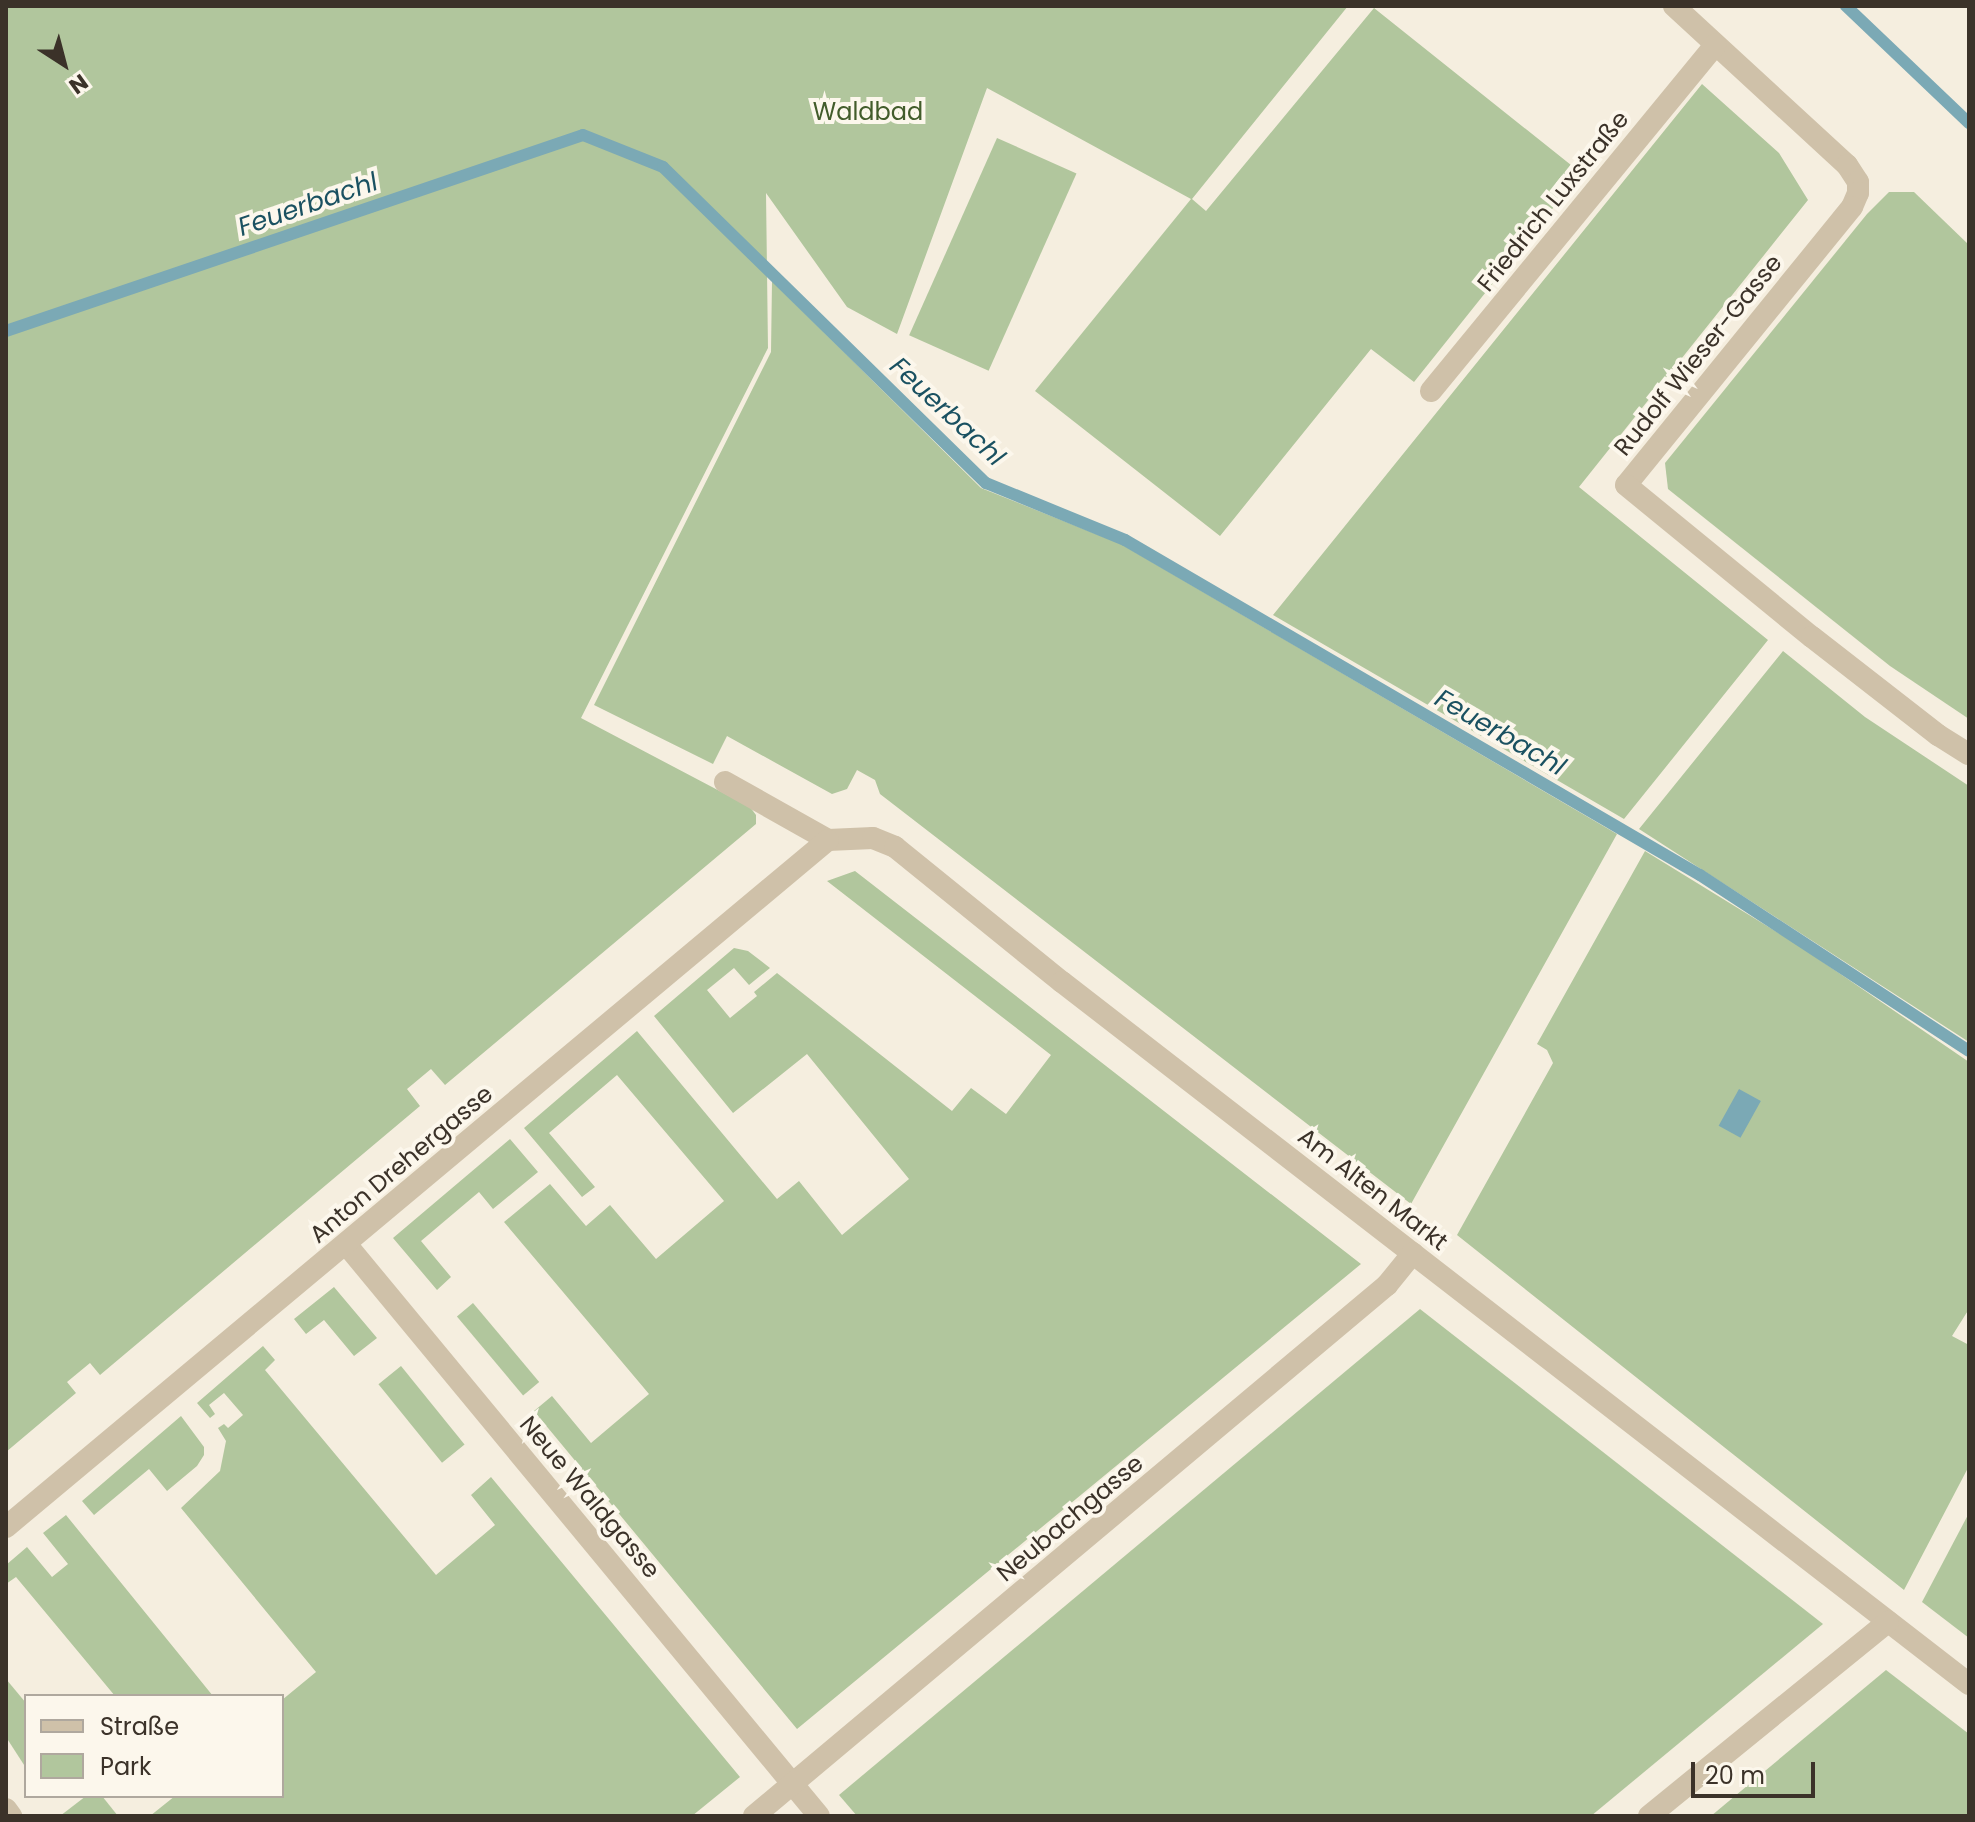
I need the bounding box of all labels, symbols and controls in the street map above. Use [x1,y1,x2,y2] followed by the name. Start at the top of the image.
[24,24,104,104] north arrow
[63,66,94,101] text: N
[813,98,923,126] park label: Waldbad
[1471,105,1635,297] street label: Friedrich Luxstraße
[234,167,382,243] water label: Feuerbachl
[1608,249,1788,461] street label: Rudolf Wieser-Gasse
[883,351,1011,473] water label: Feuerbachl
[1429,683,1571,783] water label: Feuerbachl
[304,1079,498,1249] street label: Anton Drehergasse
[1293,1122,1453,1256] street label: Am Alten Markt
[514,1410,666,1584] street label: Neue Waldgasse
[991,1449,1149,1587] street label: Neubachgasse
[24,1694,284,1798] legend
[100,1710,179,1743] text: Straße
[1695,1746,1819,1796] scale bar
[100,1750,151,1783] text: Park
[1705,1759,1765,1792] text: 20 m

